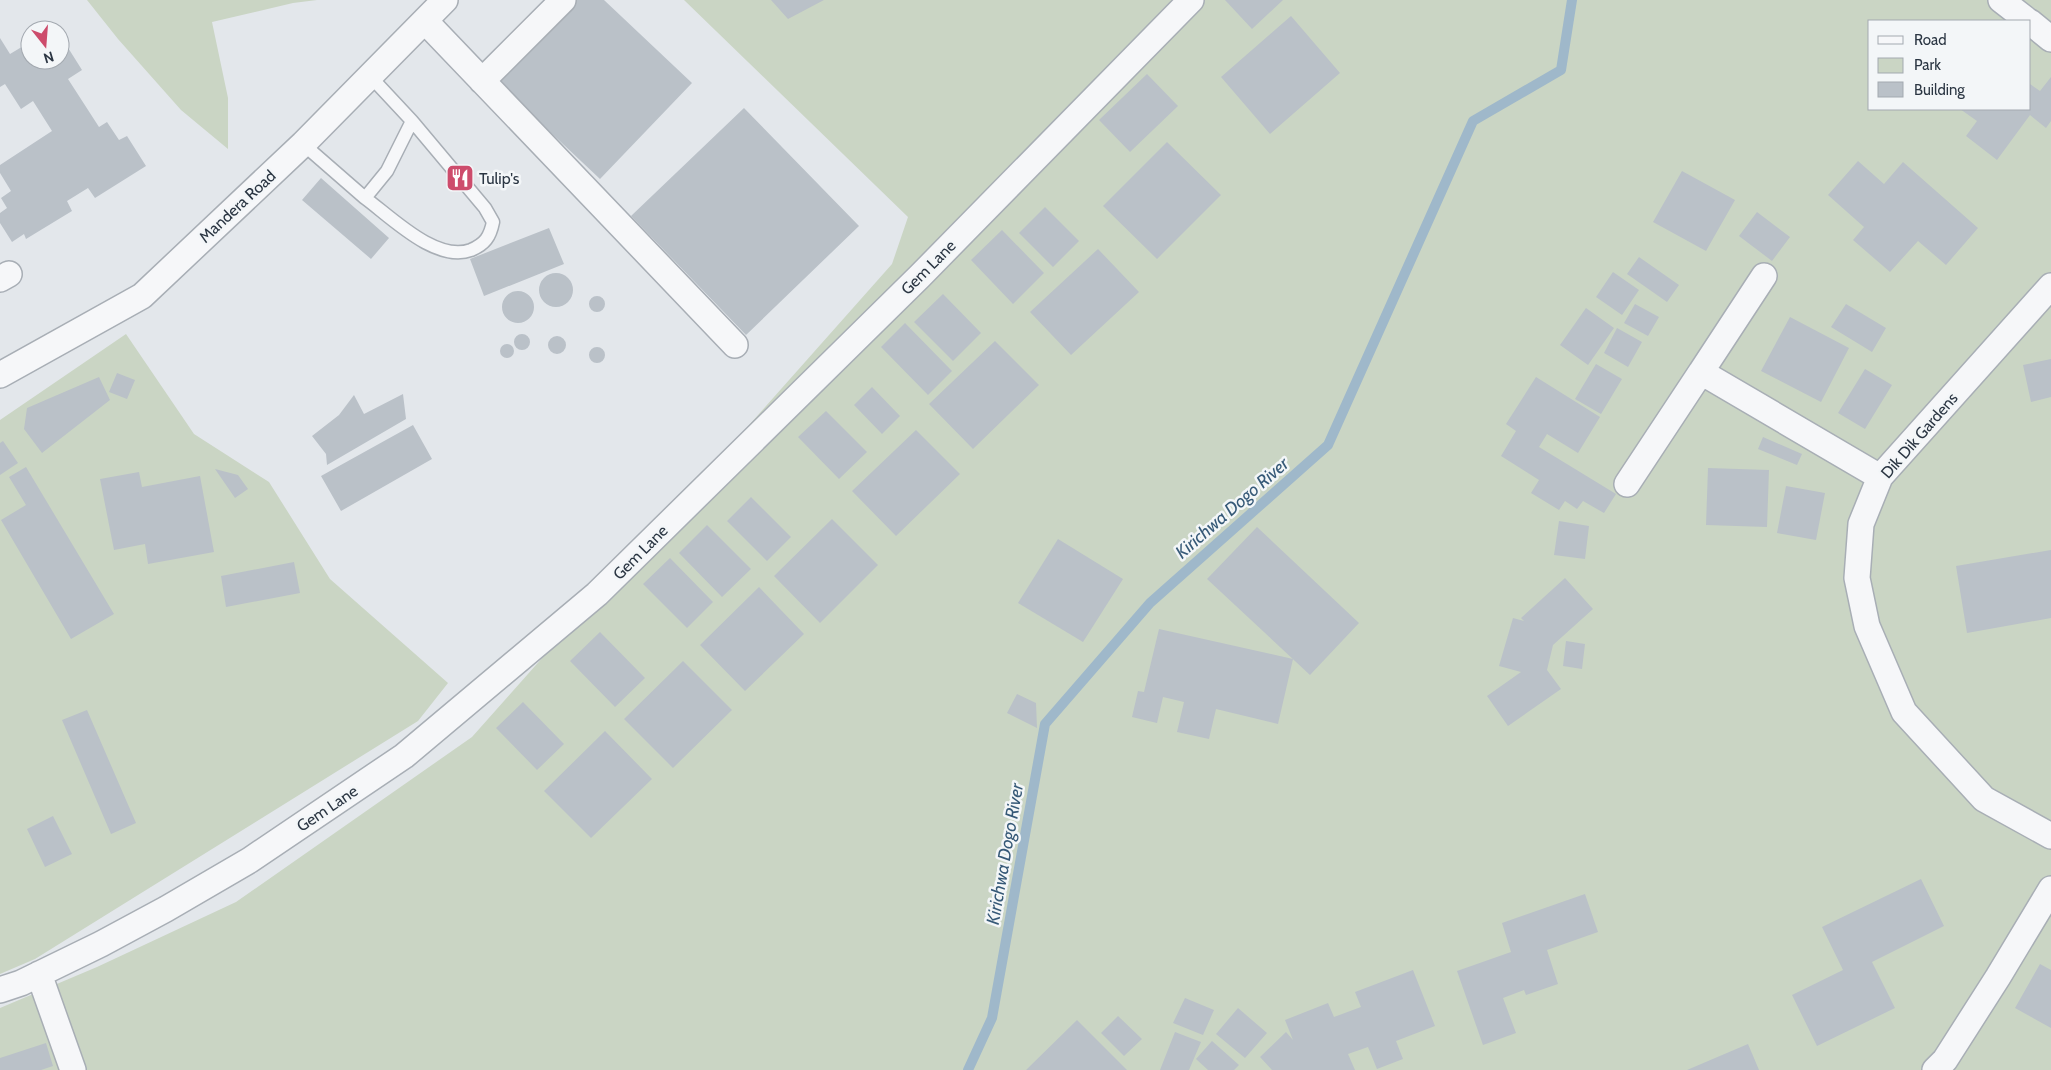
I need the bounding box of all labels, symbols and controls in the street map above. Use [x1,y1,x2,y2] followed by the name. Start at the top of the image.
[20,20,70,70] north arrow
[1868,20,2031,110] legend
[1914,31,1947,49] text: Road
[41,47,56,67] text: N
[1914,56,1941,74] text: Park
[1914,81,1965,99] text: Building
[445,163,475,193] restaurant icon: Tulip's
[195,166,279,247] street label: Mandera Road
[479,169,520,188] place label: Tulip's
[897,236,960,299] street label: Gem Lane
[1877,388,1962,482] street label: Dik Dik Gardens
[1171,452,1294,563] water label: Kirichwa Dogo River
[609,521,672,584] street label: Gem Lane
[982,780,1028,926] water label: Kirichwa Dogo River
[293,781,361,836] street label: Gem Lane

